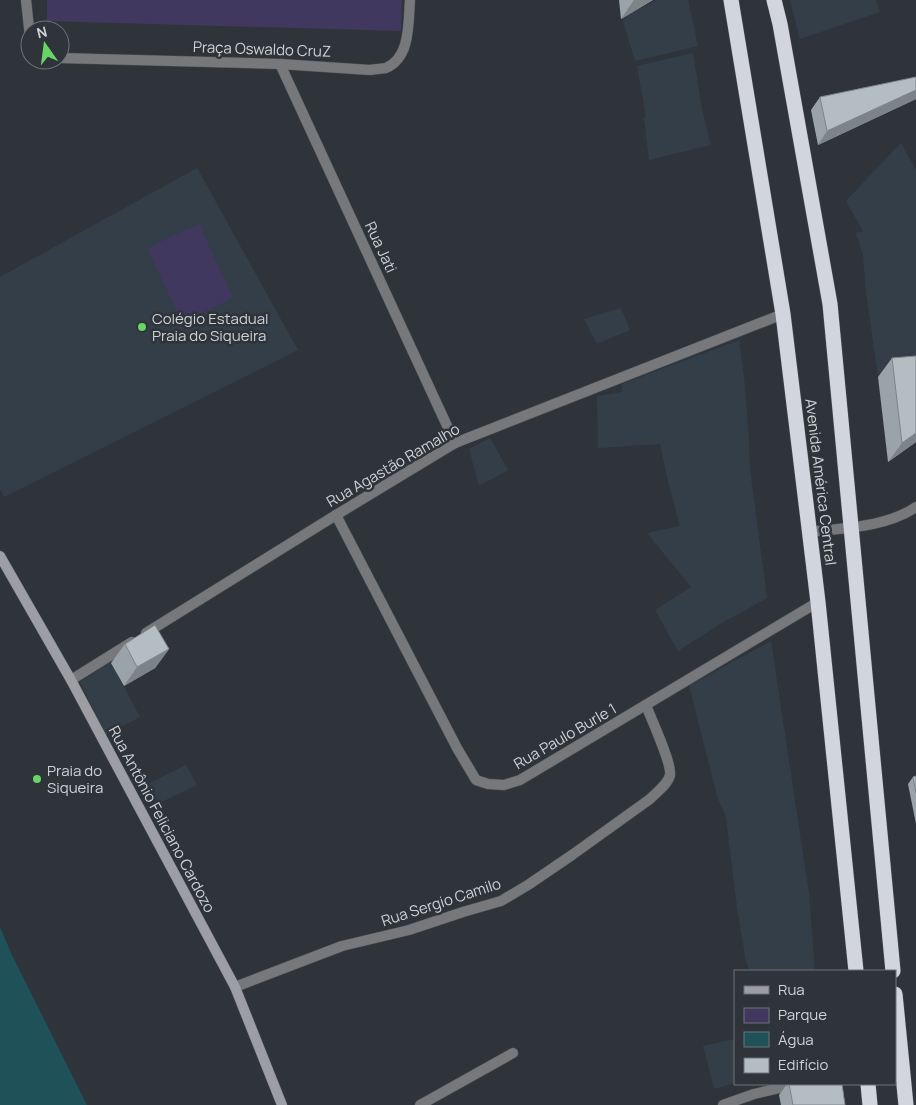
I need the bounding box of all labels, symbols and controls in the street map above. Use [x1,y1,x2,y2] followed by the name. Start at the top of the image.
[20,20,70,70] north arrow
[35,21,49,42] text: N
[192,36,332,62] street label: Praça Oswaldo CruZ
[360,218,402,276] street label: Rua Jati
[152,308,269,346] place label: Colégio Estadual Praia do Siqueira
[136,321,148,333] marker: Colégio Estadual Praia do Siqueira
[800,397,842,567] street label: Avenida América Central
[323,418,464,512] street label: Rua Agastão Ramalho
[510,698,620,774] street label: Rua Paulo Burle 1
[104,722,220,916] street label: Rua Antônio Feliciano Cardozo
[47,760,103,798] place label: Praia do Siqueira
[31,773,43,785] marker: Praia do Siqueira
[378,873,504,931] street label: Rua Sergio Camilo
[734,970,896,1085] legend
[778,979,805,1000] text: Rua
[778,1004,827,1025] text: Parque
[778,1029,814,1050] text: Água
[778,1054,829,1075] text: Edifício

